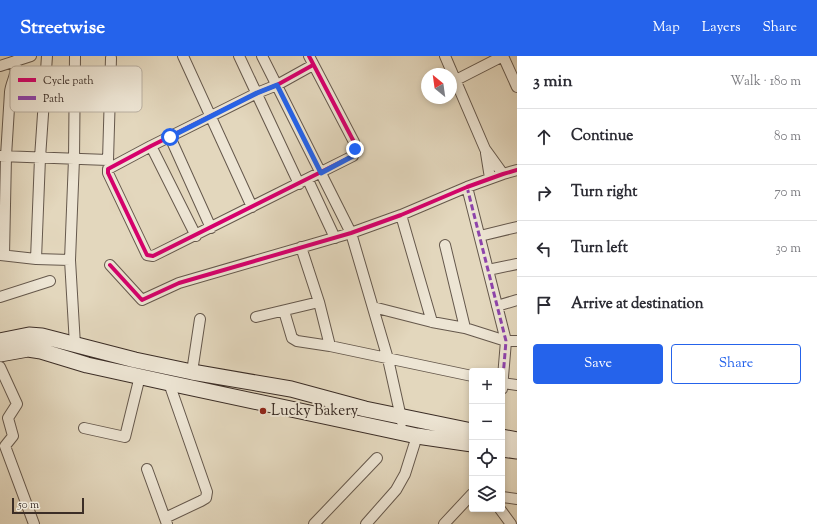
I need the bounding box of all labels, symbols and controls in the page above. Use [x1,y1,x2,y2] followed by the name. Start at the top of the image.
[20,15,105,42] text: Streetwise
[653,18,680,38] text: Map
[702,18,740,38] text: Layers
[762,18,797,38] text: Share
[10,66,142,112] legend
[421,68,457,104] north arrow
[533,70,572,94] text: 3 min
[43,73,94,89] text: Cycle path
[730,73,801,91] text: Walk · 180 m
[43,91,65,107] text: Path
[533,126,555,148] icon: ahead
[571,126,633,147] text: Continue
[161,128,179,146] route start
[774,128,801,146] text: 80 m
[346,140,364,158] route end
[533,182,555,204] icon: right
[571,182,637,203] text: Turn right
[774,184,801,202] text: 70 m
[533,238,555,260] icon: left
[571,238,628,259] text: Turn left
[775,240,801,258] text: 30 m
[533,294,555,316] icon: arrive
[571,294,704,315] text: Arrive at destination
[533,344,663,384] button: Save
[671,344,801,384] button: Share
[469,368,505,512] map controls
[469,368,505,404] button: +
[271,401,359,422] place label: Lucky Bakery
[469,404,505,440] button: −
[258,406,268,416] marker: Lucky Bakery
[469,440,505,476] button: locate
[469,476,505,512] button: layers
[12,496,84,515] scale bar
[18,497,39,513] text: 50 m

